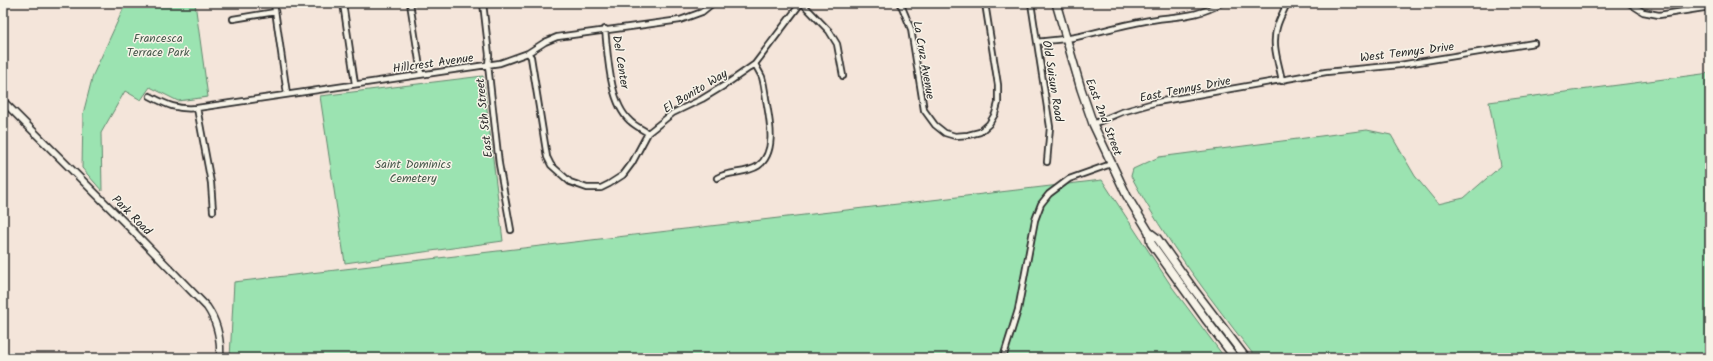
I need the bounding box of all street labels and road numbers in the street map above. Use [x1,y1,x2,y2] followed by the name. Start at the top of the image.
[907,19,940,101] street label: La Cruz Avenue
[607,34,634,91] street label: Del Center
[1359,37,1456,68] street label: West Tennys Drive
[1037,39,1068,124] street label: Old Suisun Road
[391,48,475,79] street label: Hillcrest Avenue
[659,64,732,118] street label: El Bonito Way
[1138,71,1233,108] street label: East Tennys Drive
[1080,76,1127,159] street label: East 2nd Street
[471,77,498,159] street label: East 5th Street
[107,191,157,241] street label: Park Road

